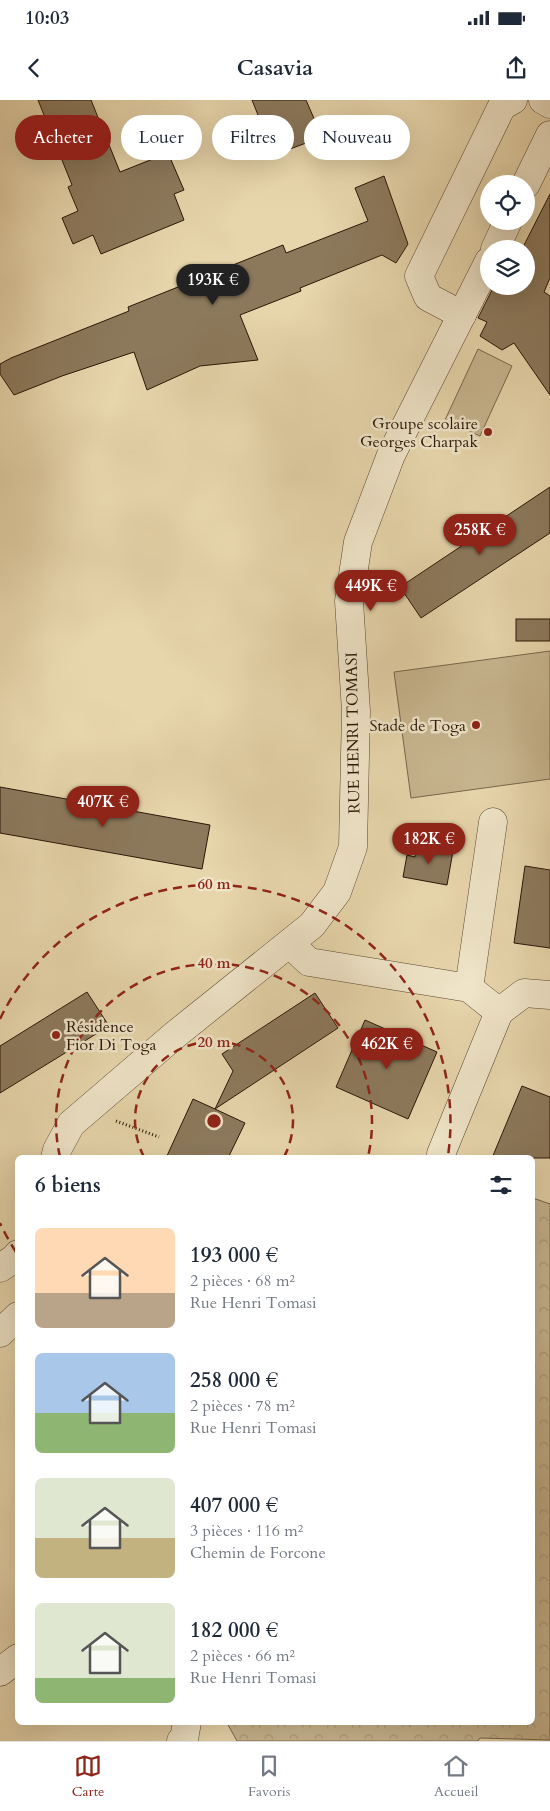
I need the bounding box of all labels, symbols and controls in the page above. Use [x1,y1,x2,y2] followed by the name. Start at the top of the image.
[25,5,69,31] text: 10:03
[237,53,313,83] text: Casavia
[20,54,48,82] icon: back
[502,54,530,82] icon: share
[15,115,111,160] chip: Acheter
[121,115,202,160] chip: Louer
[212,115,294,160] chip: Filtres
[304,115,410,160] chip: Nouveau
[480,175,535,295] map controls
[480,175,535,230] button: locate
[480,240,535,295] button: layers
[172,264,254,306] pin: 193K €
[187,269,239,291] text: 193K €
[360,413,478,453] place label: Groupe scolaire Georges Charpak
[482,426,494,438] marker: Groupe scolaire Georges Charpak
[439,514,521,556] pin: 258K €
[454,519,506,541] text: 258K €
[330,570,412,612] pin: 449K €
[345,575,397,597] text: 449K €
[341,652,365,814] street label: RUE HENRI TOMASI
[370,715,466,737] place label: Stade de Toga
[470,719,482,731] marker: Stade de Toga
[62,786,144,828] pin: 407K €
[77,791,129,813] text: 407K €
[388,822,470,865] pin: 182K €
[403,828,455,850] text: 182K €
[197,874,231,894] text: 60 m
[197,953,231,973] text: 40 m
[66,1016,157,1056] place label: Résidence Fior Di Toga
[346,1028,428,1070] pin: 462K €
[50,1029,62,1041] marker: Résidence Fior Di Toga
[197,1032,231,1052] text: 20 m
[361,1033,413,1055] text: 462K €
[205,1112,223,1130] centre of rings
[35,1171,101,1200] text: 6 biens
[487,1171,515,1199] icon: filters
[190,1241,278,1270] text: 193 000 €
[75,1248,135,1308] icon: home
[190,1270,295,1292] text: 2 pièces · 68 m²
[190,1292,316,1314] text: Rue Henri Tomasi
[190,1366,278,1395] text: 258 000 €
[75,1373,135,1433] icon: home
[190,1395,295,1417] text: 2 pièces · 78 m²
[190,1417,316,1439] text: Rue Henri Tomasi
[190,1491,278,1520] text: 407 000 €
[75,1498,135,1558] icon: home
[190,1520,303,1542] text: 3 pièces · 116 m²
[190,1542,326,1564] text: Chemin de Forcone
[190,1616,278,1645] text: 182 000 €
[75,1623,135,1683] icon: home
[190,1645,295,1667] text: 2 pièces · 66 m²
[190,1667,316,1689] text: Rue Henri Tomasi
[72,1752,104,1801] tab: Carte
[248,1752,290,1801] tab: Favoris
[434,1752,478,1801] tab: Accueil

